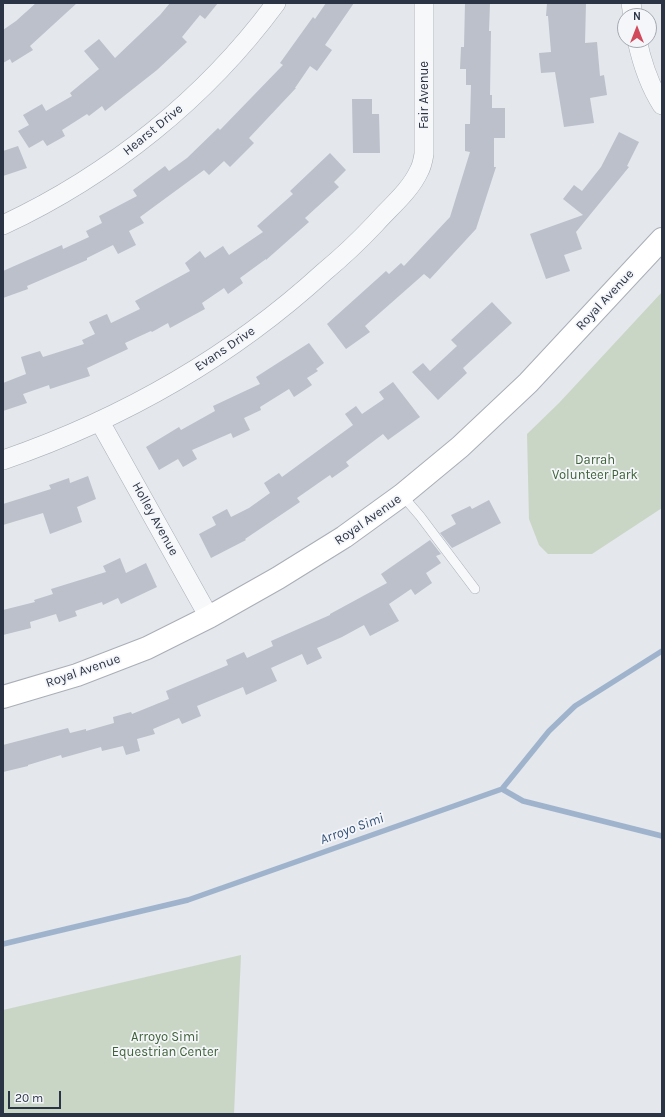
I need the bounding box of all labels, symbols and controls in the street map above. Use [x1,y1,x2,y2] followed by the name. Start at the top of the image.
[617,8,657,48] north arrow
[633,10,641,23] text: N
[416,61,432,129] street label: Fair Avenue
[120,101,186,159] street label: Hearst Drive
[573,266,637,334] street label: Royal Avenue
[192,323,258,375] street label: Evans Drive
[552,452,638,483] park label: Darrah Volunteer Park
[128,480,182,558] street label: Holley Avenue
[332,491,404,549] street label: Royal Avenue
[44,651,122,691] street label: Royal Avenue
[318,810,386,848] water label: Arroyo Simi
[112,1029,218,1060] park label: Arroyo Simi Equestrian Center
[10,1083,63,1109] scale bar
[15,1091,43,1105] text: 20 m

